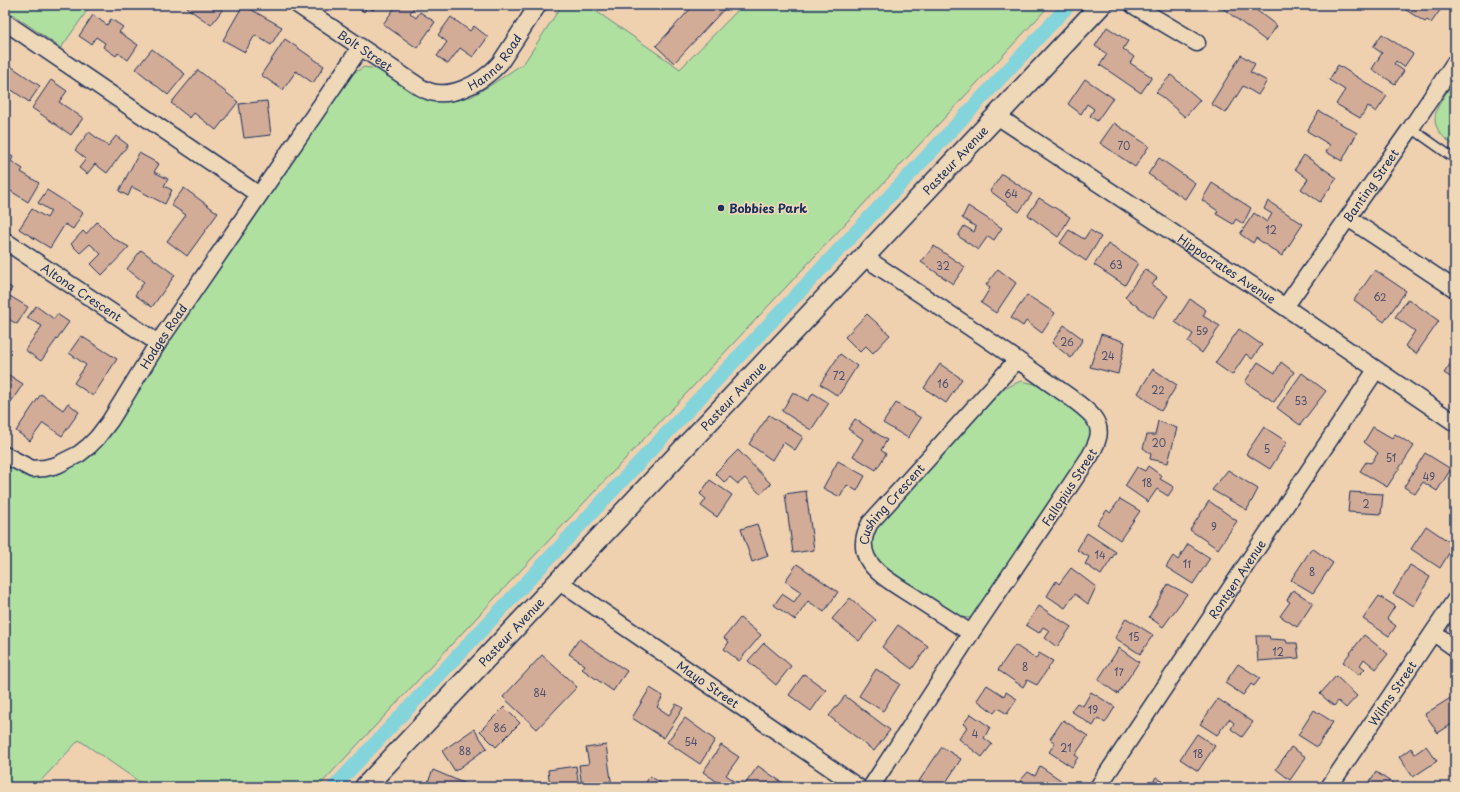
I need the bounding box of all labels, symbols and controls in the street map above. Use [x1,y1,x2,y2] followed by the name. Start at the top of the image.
[334,25,397,75] street label: Bolt Street
[464,30,526,95] street label: Hanna Road
[918,121,992,198] street label: Pasteur Avenue
[1118,138,1130,153] house number: 70
[1339,145,1403,225] street label: Banting Street
[1004,186,1018,201] house number: 64
[729,199,807,217] place label: Bobbies Park
[716,203,726,213] marker: Bobbies Park
[1265,222,1277,237] house number: 12
[1174,229,1280,308] street label: Hippocrates Avenue
[1109,257,1123,272] house number: 63
[37,258,126,326] street label: Altona Crescent
[936,258,950,273] house number: 32
[1373,289,1387,304] house number: 62
[135,300,191,372] street label: Hodges Road
[1196,323,1208,338] house number: 59
[1060,334,1074,349] house number: 26
[1101,348,1115,363] house number: 24
[696,357,770,434] street label: Pasteur Avenue
[833,368,845,383] house number: 72
[937,376,949,391] house number: 16
[1151,382,1165,397] house number: 22
[1295,393,1307,408] house number: 53
[1152,435,1166,450] house number: 20
[1264,441,1270,456] house number: 5
[1037,444,1101,530] street label: Fallopius Street
[1386,450,1396,465] house number: 51
[854,459,929,546] street label: Cushing Crescent
[1423,469,1435,484] house number: 49
[1142,475,1152,490] house number: 18
[1362,496,1370,511] house number: 2
[1211,519,1217,534] house number: 9
[1204,535,1270,622] street label: Rontgen Avenue
[1094,547,1106,562] house number: 14
[1183,556,1191,571] house number: 11
[1309,564,1315,579] house number: 8
[474,593,548,670] street label: Pasteur Avenue
[1129,629,1139,644] house number: 15
[1272,644,1284,659] house number: 12
[673,656,743,712] street label: Mayo Street
[1364,657,1421,729] street label: Wilms Street
[1022,659,1028,674] house number: 8
[1114,664,1125,679] house number: 17
[534,685,547,700] house number: 84
[1088,702,1098,717] house number: 19
[494,720,507,735] house number: 86
[972,726,979,741] house number: 4
[684,734,698,749] house number: 54
[1060,740,1072,755] house number: 21
[459,743,471,758] house number: 88
[1193,746,1203,761] house number: 18

